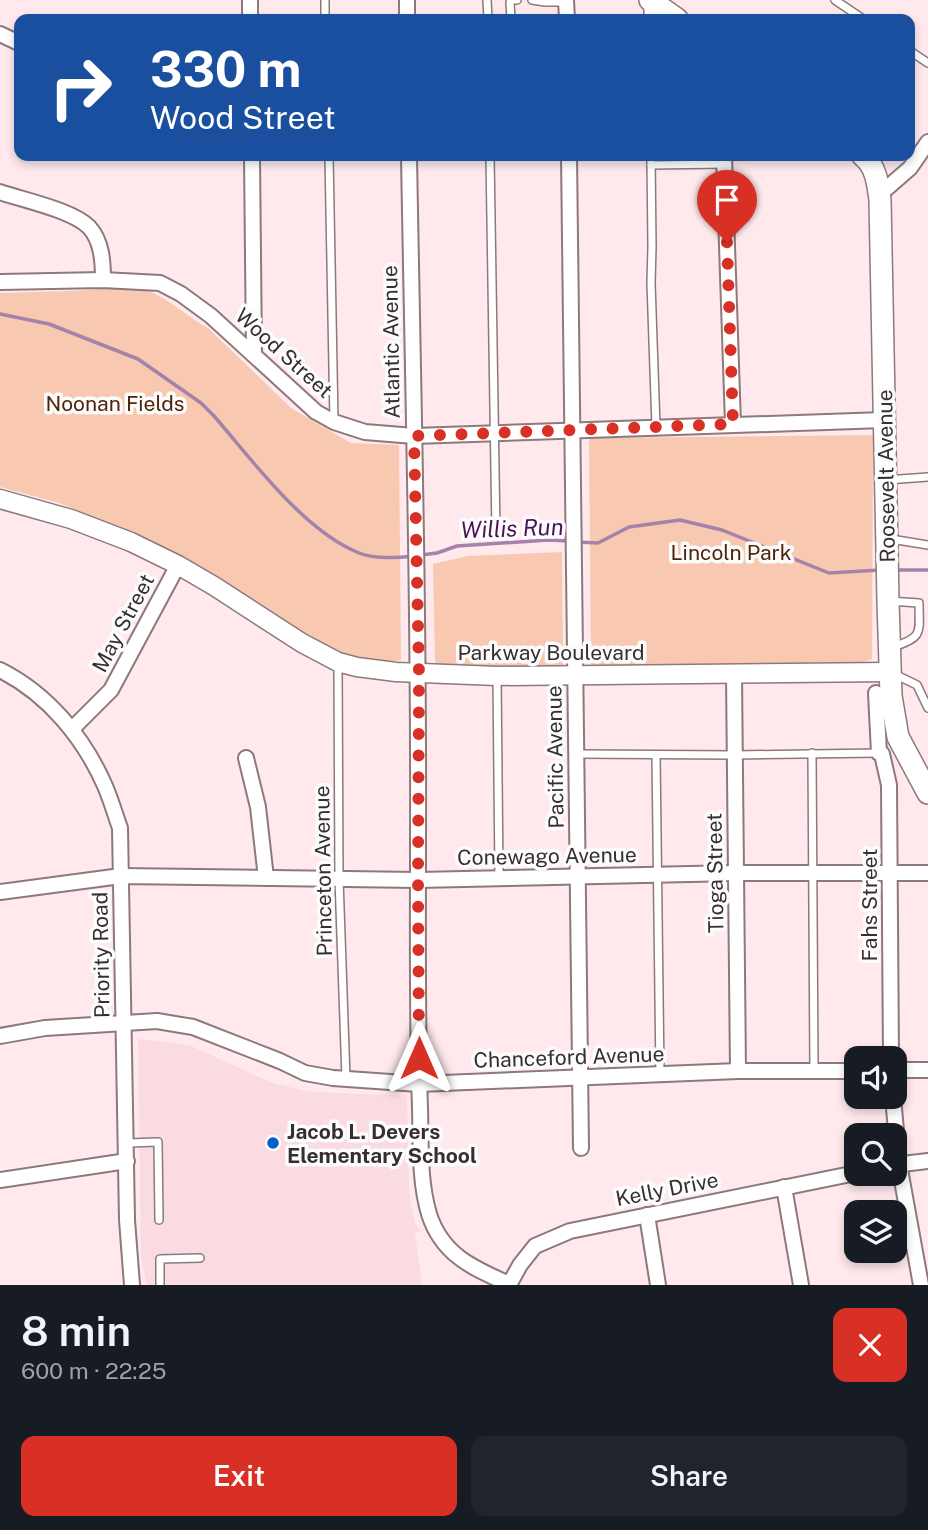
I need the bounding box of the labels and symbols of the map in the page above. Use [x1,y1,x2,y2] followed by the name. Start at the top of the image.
[697,170,757,242] pin
[377,265,405,419] street label: Atlantic Avenue
[230,303,338,403] street label: Wood Street
[872,389,900,563] street label: Roosevelt Avenue
[46,391,184,416] park label: Noonan Fields
[460,513,564,543] water label: Willis Run
[670,540,792,565] park label: Lincoln Park
[87,570,159,676] street label: May Street
[457,640,645,665] street label: Parkway Boulevard
[541,685,569,829] street label: Pacific Avenue
[309,785,337,957] street label: Princeton Avenue
[701,813,729,933] street label: Tioga Street
[457,842,637,870] street label: Conewago Avenue
[857,849,882,961] street label: Fahs Street
[87,892,115,1018] street label: Priority Road
[382,1021,456,1095] position arrow
[473,1041,665,1073] street label: Chanceford Avenue
[287,1119,477,1168] place label: Jacob L. Devers Elementary School
[265,1135,281,1151] marker: Jacob L. Devers Elementary School
[614,1167,720,1211] street label: Kelly Drive

